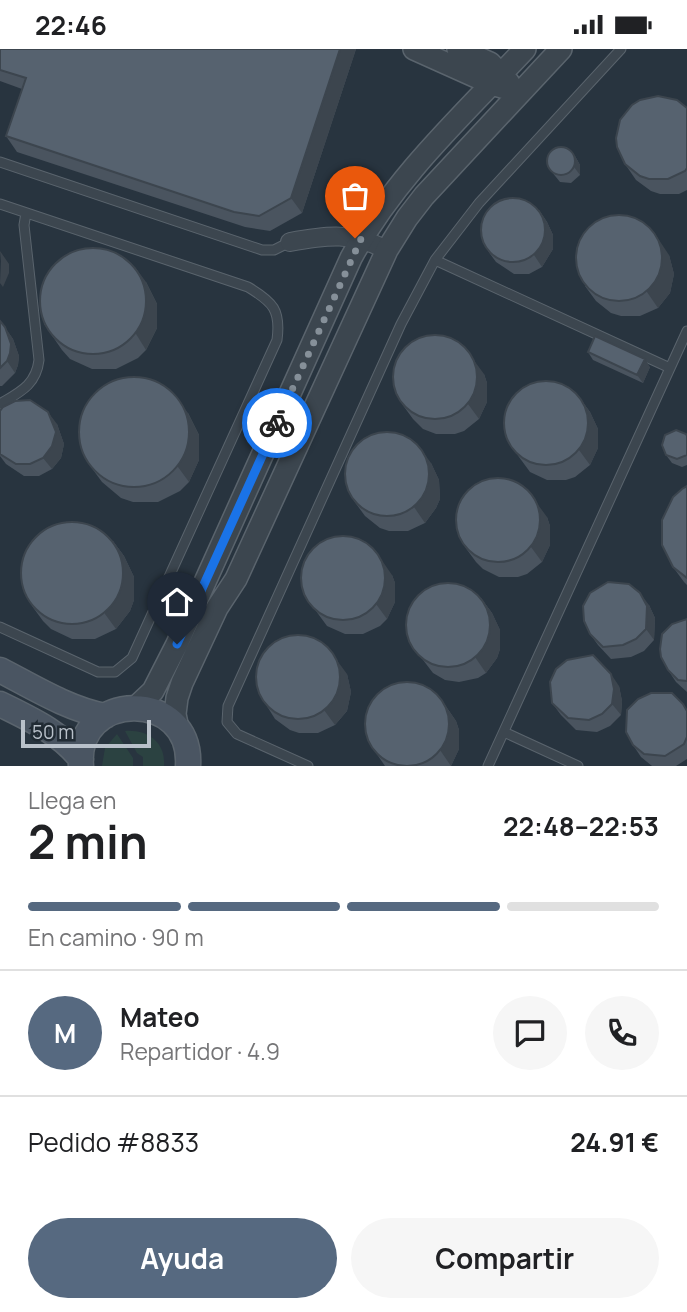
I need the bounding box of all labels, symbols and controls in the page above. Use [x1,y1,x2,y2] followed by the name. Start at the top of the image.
[35,7,107,43] text: 22:46
[325,166,385,238] pin
[336,177,374,215] icon: bag
[242,388,312,458] courier
[258,404,296,442] icon: bike
[147,572,207,644] pin
[158,583,196,621] icon: home
[21,717,150,749] scale bar
[32,719,74,745] text: 50 m
[28,784,116,816] text: Llega en
[503,808,659,844] text: 22:48–22:53
[28,810,148,873] text: 2 min
[28,921,204,953] text: En camino · 90 m
[493,996,567,1070] button: chat
[585,996,659,1070] button: phone
[120,999,199,1035] text: Mateo
[54,1015,76,1051] text: M
[120,1035,280,1067] text: Repartidor · 4.9
[28,1124,199,1160] text: Pedido #8833
[570,1124,659,1160] text: 24.91 €
[28,1218,337,1298] button: Ayuda
[351,1218,659,1298] button: Compartir

